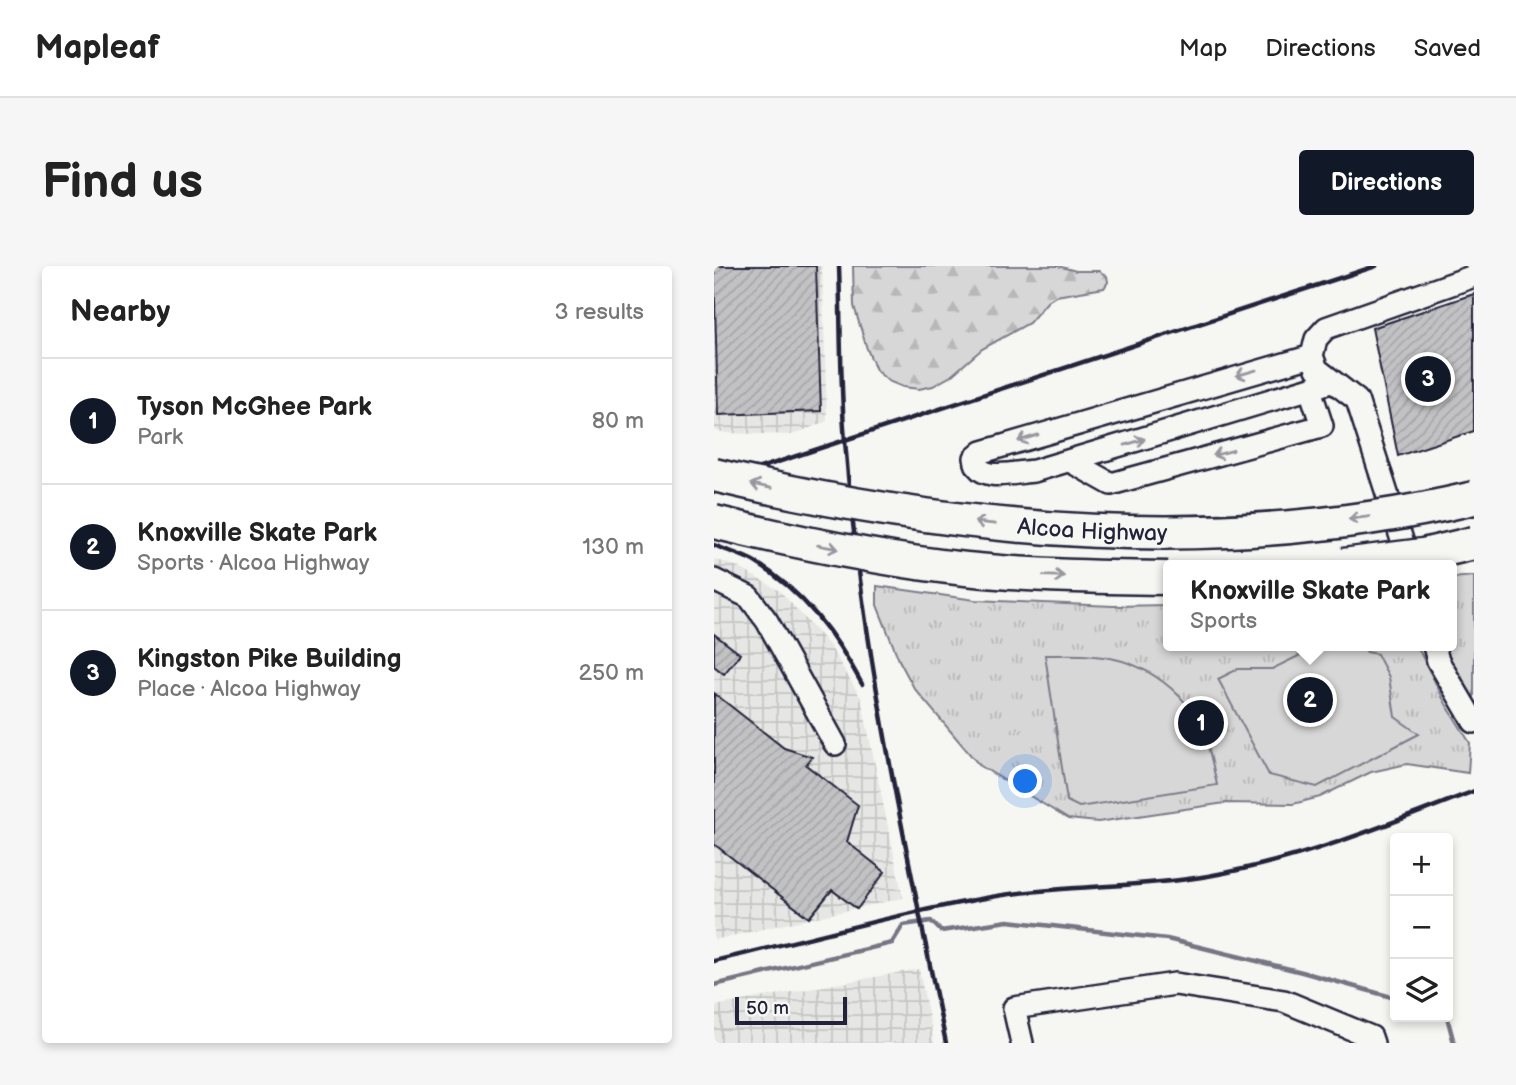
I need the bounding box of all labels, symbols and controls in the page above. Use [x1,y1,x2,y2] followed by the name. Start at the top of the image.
[35,28,160,68] text: Mapleaf
[1179,34,1227,63] text: Map
[1265,34,1376,63] text: Directions
[1414,34,1481,63] text: Saved
[1299,150,1474,215] button: Directions
[42,153,203,212] text: Find us
[70,294,170,330] text: Nearby
[555,298,644,326] text: 3 results
[1405,353,1451,405] pin: 3
[1235,368,1257,381] one-way arrow
[137,392,372,423] text: Tyson McGhee Park
[88,407,98,435] text: 1
[592,407,644,435] text: 80 m
[137,423,183,451] text: Park
[1017,433,1039,446] one-way arrow
[1124,434,1146,447] one-way arrow
[1213,447,1235,460] one-way arrow
[750,479,773,492] one-way arrow
[1348,512,1371,525] one-way arrow
[1016,513,1168,547] street label: Alcoa Highway
[974,517,997,530] one-way arrow
[137,518,377,549] text: Knoxville Skate Park
[86,533,100,561] text: 2
[582,533,644,561] text: 130 m
[817,541,839,554] one-way arrow
[137,549,369,577] text: Sports · Alcoa Highway
[1163,560,1457,651] popup
[1042,569,1065,582] one-way arrow
[1190,576,1430,607] text: Knoxville Skate Park
[1190,607,1257,635] text: Sports
[137,644,402,675] text: Kingston Pike Building
[86,659,100,687] text: 3
[578,659,644,687] text: 250 m
[1287,674,1333,726] pin: 2
[137,675,361,703] text: Place · Alcoa Highway
[1178,697,1224,749] pin: 1
[1008,764,1042,798] your location
[1390,833,1453,1022] map controls
[1390,833,1453,896] button: +
[1390,896,1453,959] button: −
[1390,959,1453,1022] button: layers
[735,994,847,1026] scale bar
[746,997,789,1020] text: 50 m

